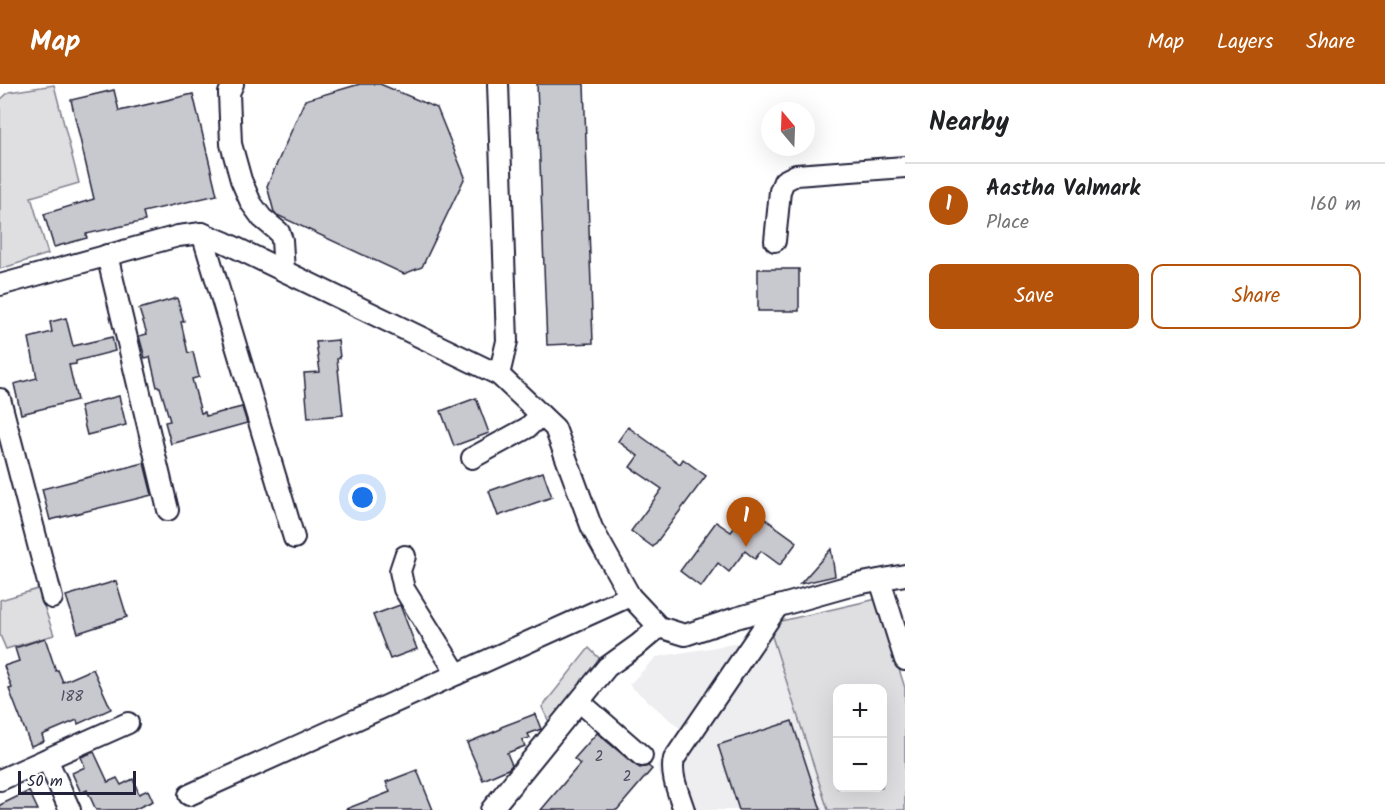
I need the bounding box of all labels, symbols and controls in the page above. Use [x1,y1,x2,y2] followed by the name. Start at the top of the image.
[30,20,81,65] text: Map
[1147,26,1184,59] text: Map
[1217,26,1273,59] text: Layers
[1306,26,1355,59] text: Share
[761,102,815,156] north arrow
[929,102,1009,144] text: Nearby
[986,172,1140,207] text: Aastha Valmark
[945,189,952,221] text: 1
[1310,189,1361,221] text: 160 m
[986,207,1029,239] text: Place
[929,264,1139,329] button: Save
[1151,264,1361,329] button: Share
[348,483,377,512] your location
[726,498,766,547] pin: 1
[833,684,887,792] map controls
[833,684,887,738] button: +
[61,685,84,709] house number: 188
[833,738,887,792] button: −
[595,745,603,769] house number: 2
[623,765,631,789] house number: 2
[18,768,136,796] scale bar
[27,769,63,794] text: 50 m

